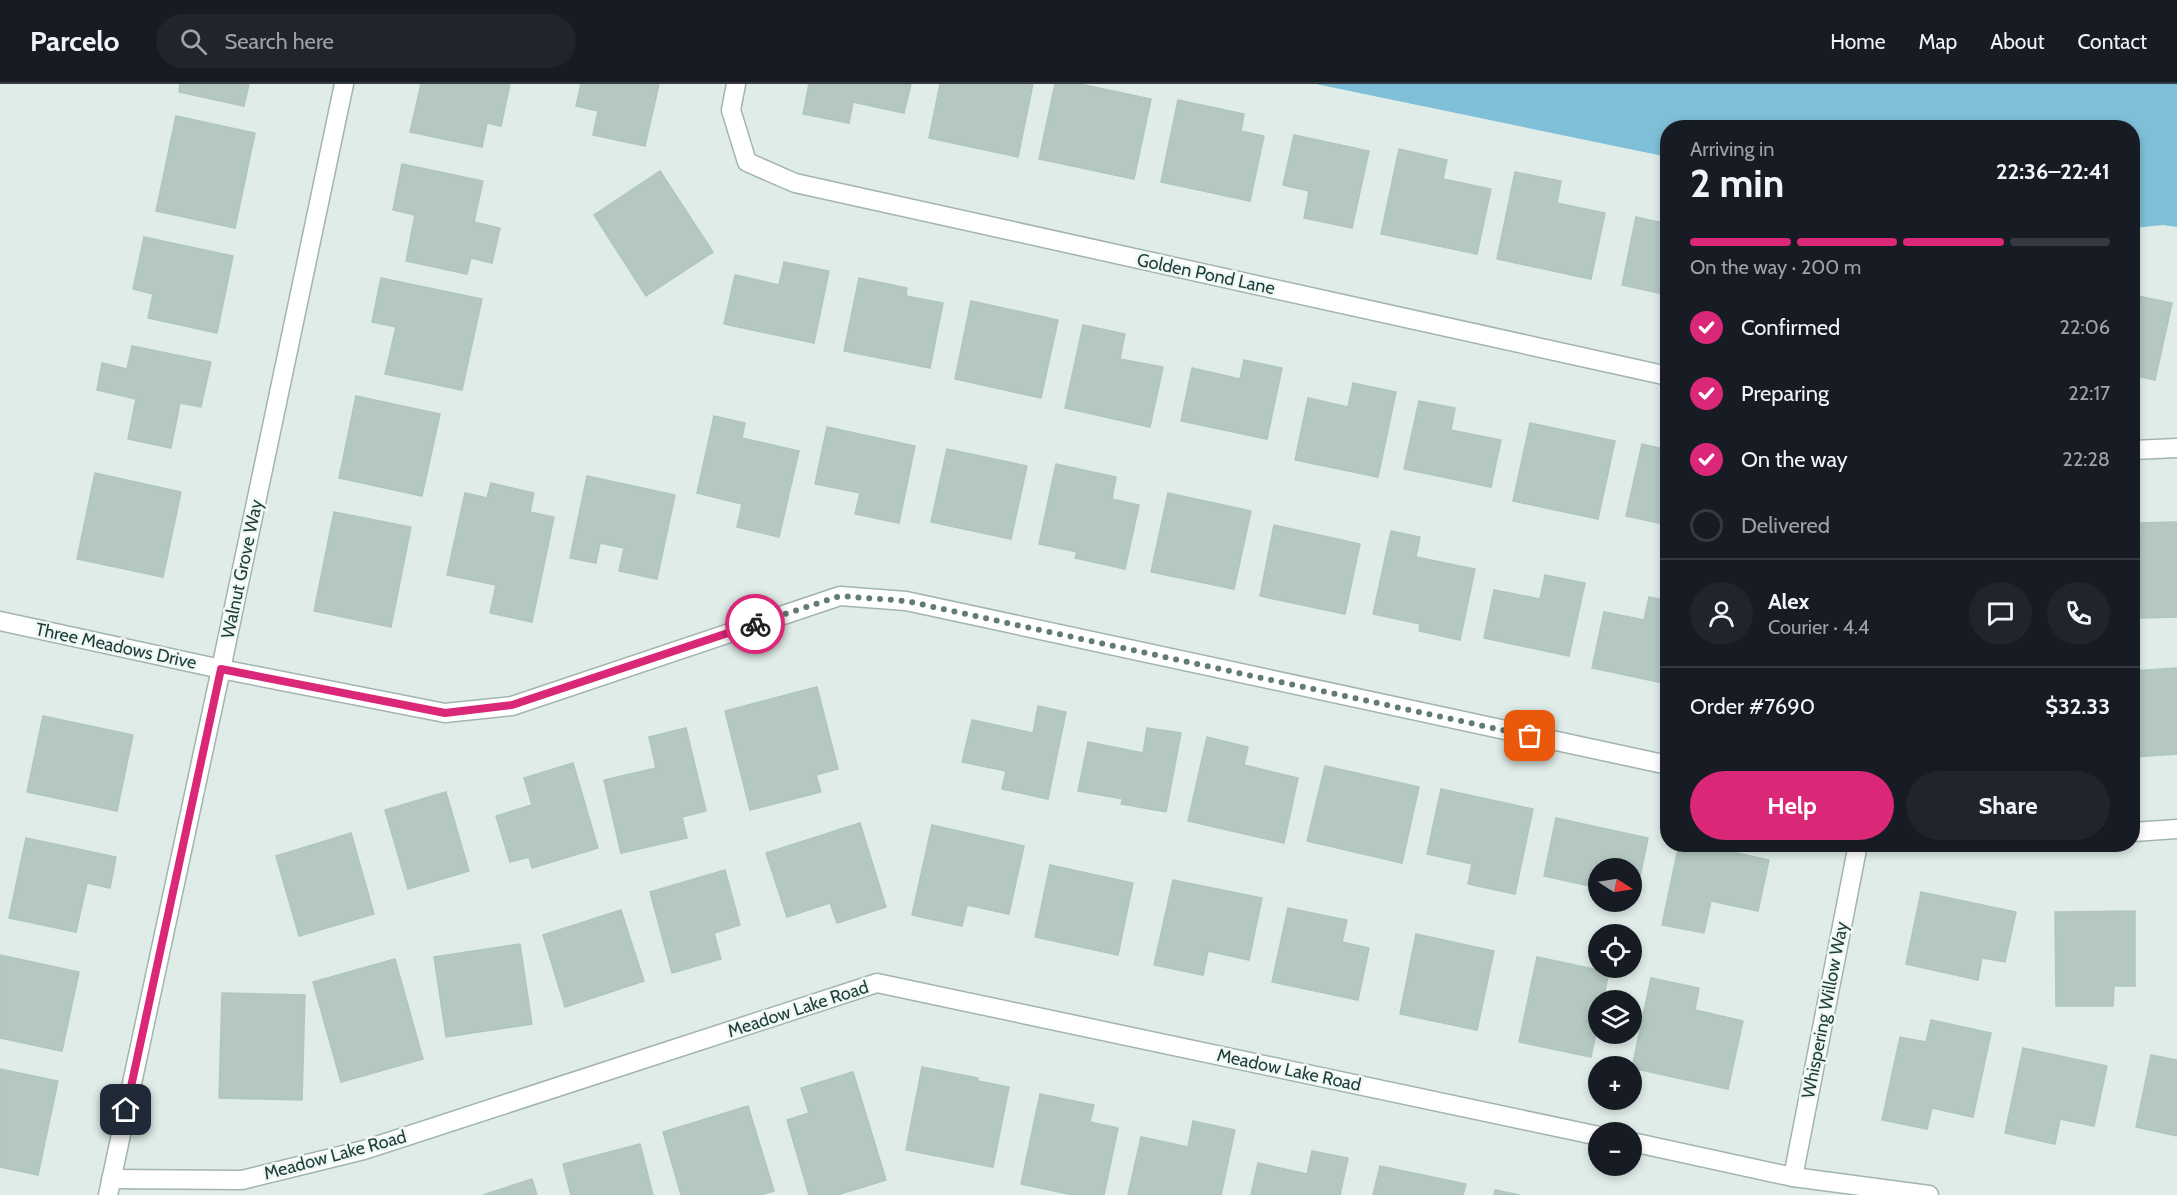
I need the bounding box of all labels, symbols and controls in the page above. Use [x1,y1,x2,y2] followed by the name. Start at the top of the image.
[156,14,576,68] search box
[30,24,120,58] text: Parcelo
[177,25,210,58] icon: search
[225,28,334,55] text: Search here
[1830,29,1886,54] text: Home
[1919,29,1957,54] text: Map
[1990,29,2044,54] text: About
[2077,29,2147,54] text: Contact
[1690,137,1774,161] text: Arriving in
[1996,158,2110,185] text: 22:36–22:41
[1690,159,1784,207] text: 2 min
[1135,249,1277,299] street label: Golden Pond Lane
[1690,255,1861,279] text: On the way · 200 m
[1690,311,1723,344] icon: check
[1741,314,1840,341] text: Confirmed
[2060,315,2110,339] text: 22:06
[1690,377,1723,410] icon: check
[1741,380,1829,407] text: Preparing
[2068,381,2110,405] text: 22:17
[1690,443,1723,476] icon: check
[1741,446,1848,473] text: On the way
[2062,447,2110,471] text: 22:28
[217,497,267,641] street label: Walnut Grove Way
[1741,512,1830,539] text: Delivered
[1690,582,1753,645] button: person
[1969,582,2032,645] button: chat
[2047,582,2110,645] button: phone
[1768,588,1809,615] text: Alex
[725,594,785,654] courier
[739,608,772,641] icon: bike
[1768,615,1869,639] text: Courier · 4.4
[33,618,199,674] street label: Three Meadows Drive
[1690,693,1815,720] text: Order #7690
[2045,693,2110,720] text: $32.33
[1504,710,1555,761] pin
[1513,719,1546,752] icon: bag
[1690,771,1894,840] button: Help
[1906,771,2110,840] button: Share
[1588,858,1642,912] north arrow
[1588,858,1642,1176] map controls
[1797,920,1853,1100] street label: Whispering Willow Way
[1588,924,1642,978] button: locate
[725,976,871,1042] street label: Meadow Lake Road
[1588,990,1642,1044] button: layers
[1215,1044,1363,1096] street label: Meadow Lake Road
[1588,1056,1642,1110] button: +
[100,1084,151,1135] pin
[109,1093,142,1126] icon: home
[1588,1122,1642,1176] button: −
[261,1125,409,1185] street label: Meadow Lake Road

